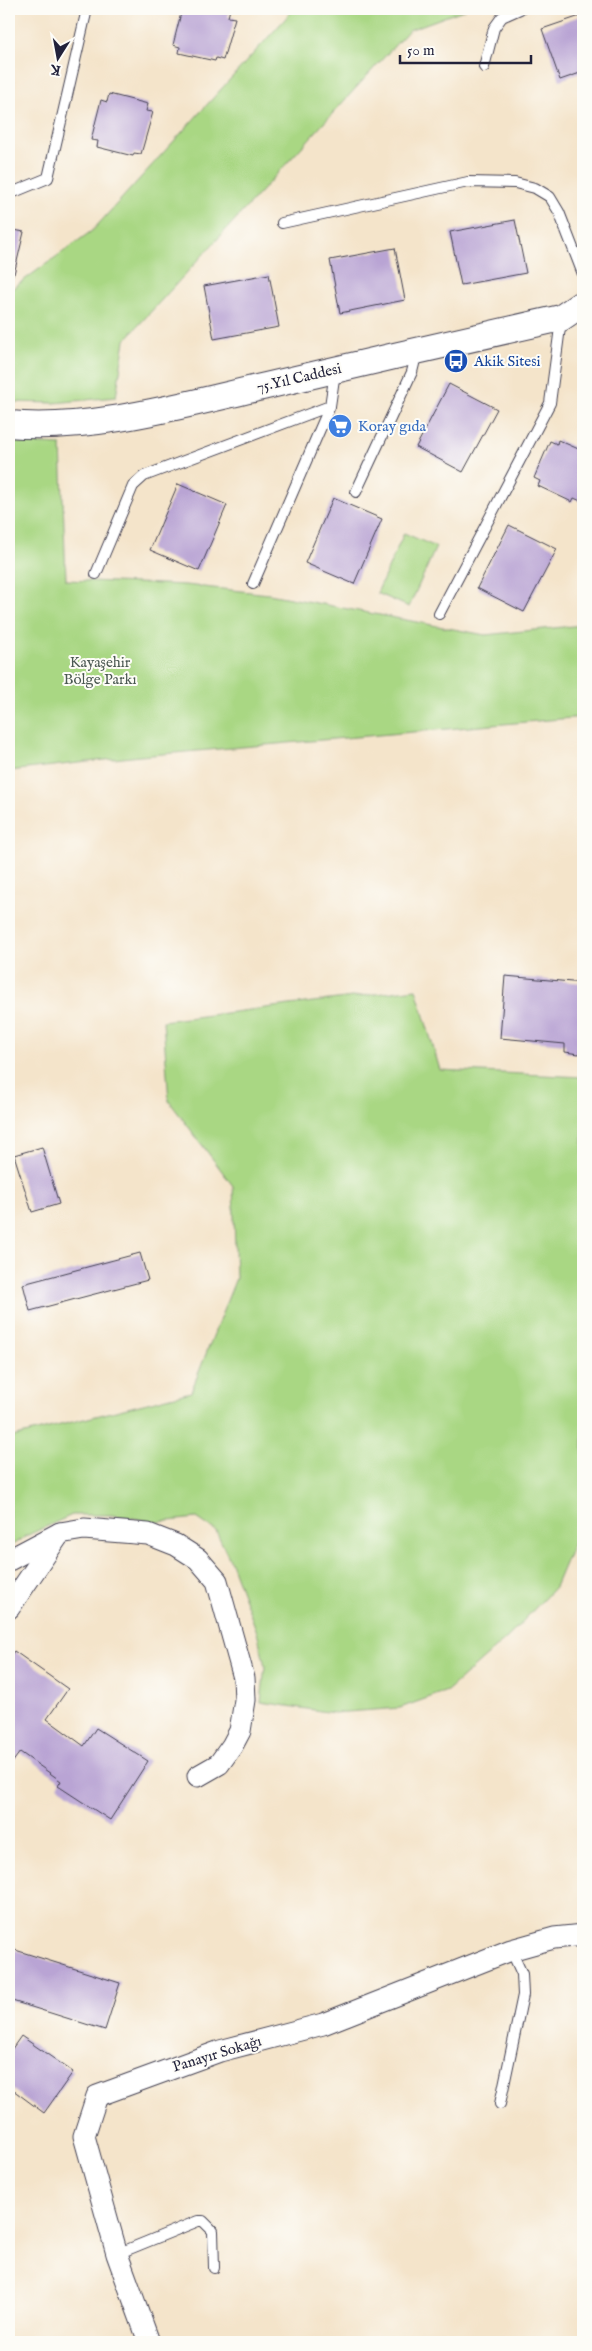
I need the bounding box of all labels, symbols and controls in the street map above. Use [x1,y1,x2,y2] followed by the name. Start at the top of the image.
[32,32,82,82] north arrow
[400,32,531,64] scale bar
[407,41,435,60] text: 50 m
[48,60,62,80] text: K
[443,348,469,374] bus stop icon: Akik Sitesi
[473,352,540,371] place label: Akik Sitesi
[255,359,343,397] street label: 75.Yıl Caddesi
[327,413,353,439] supermarket icon: Koray gıda
[358,417,426,436] place label: Koray gıda
[64,653,136,689] park label: Kayaşehir Bölge Parkı
[170,2031,264,2077] street label: Panayır Sokağı

